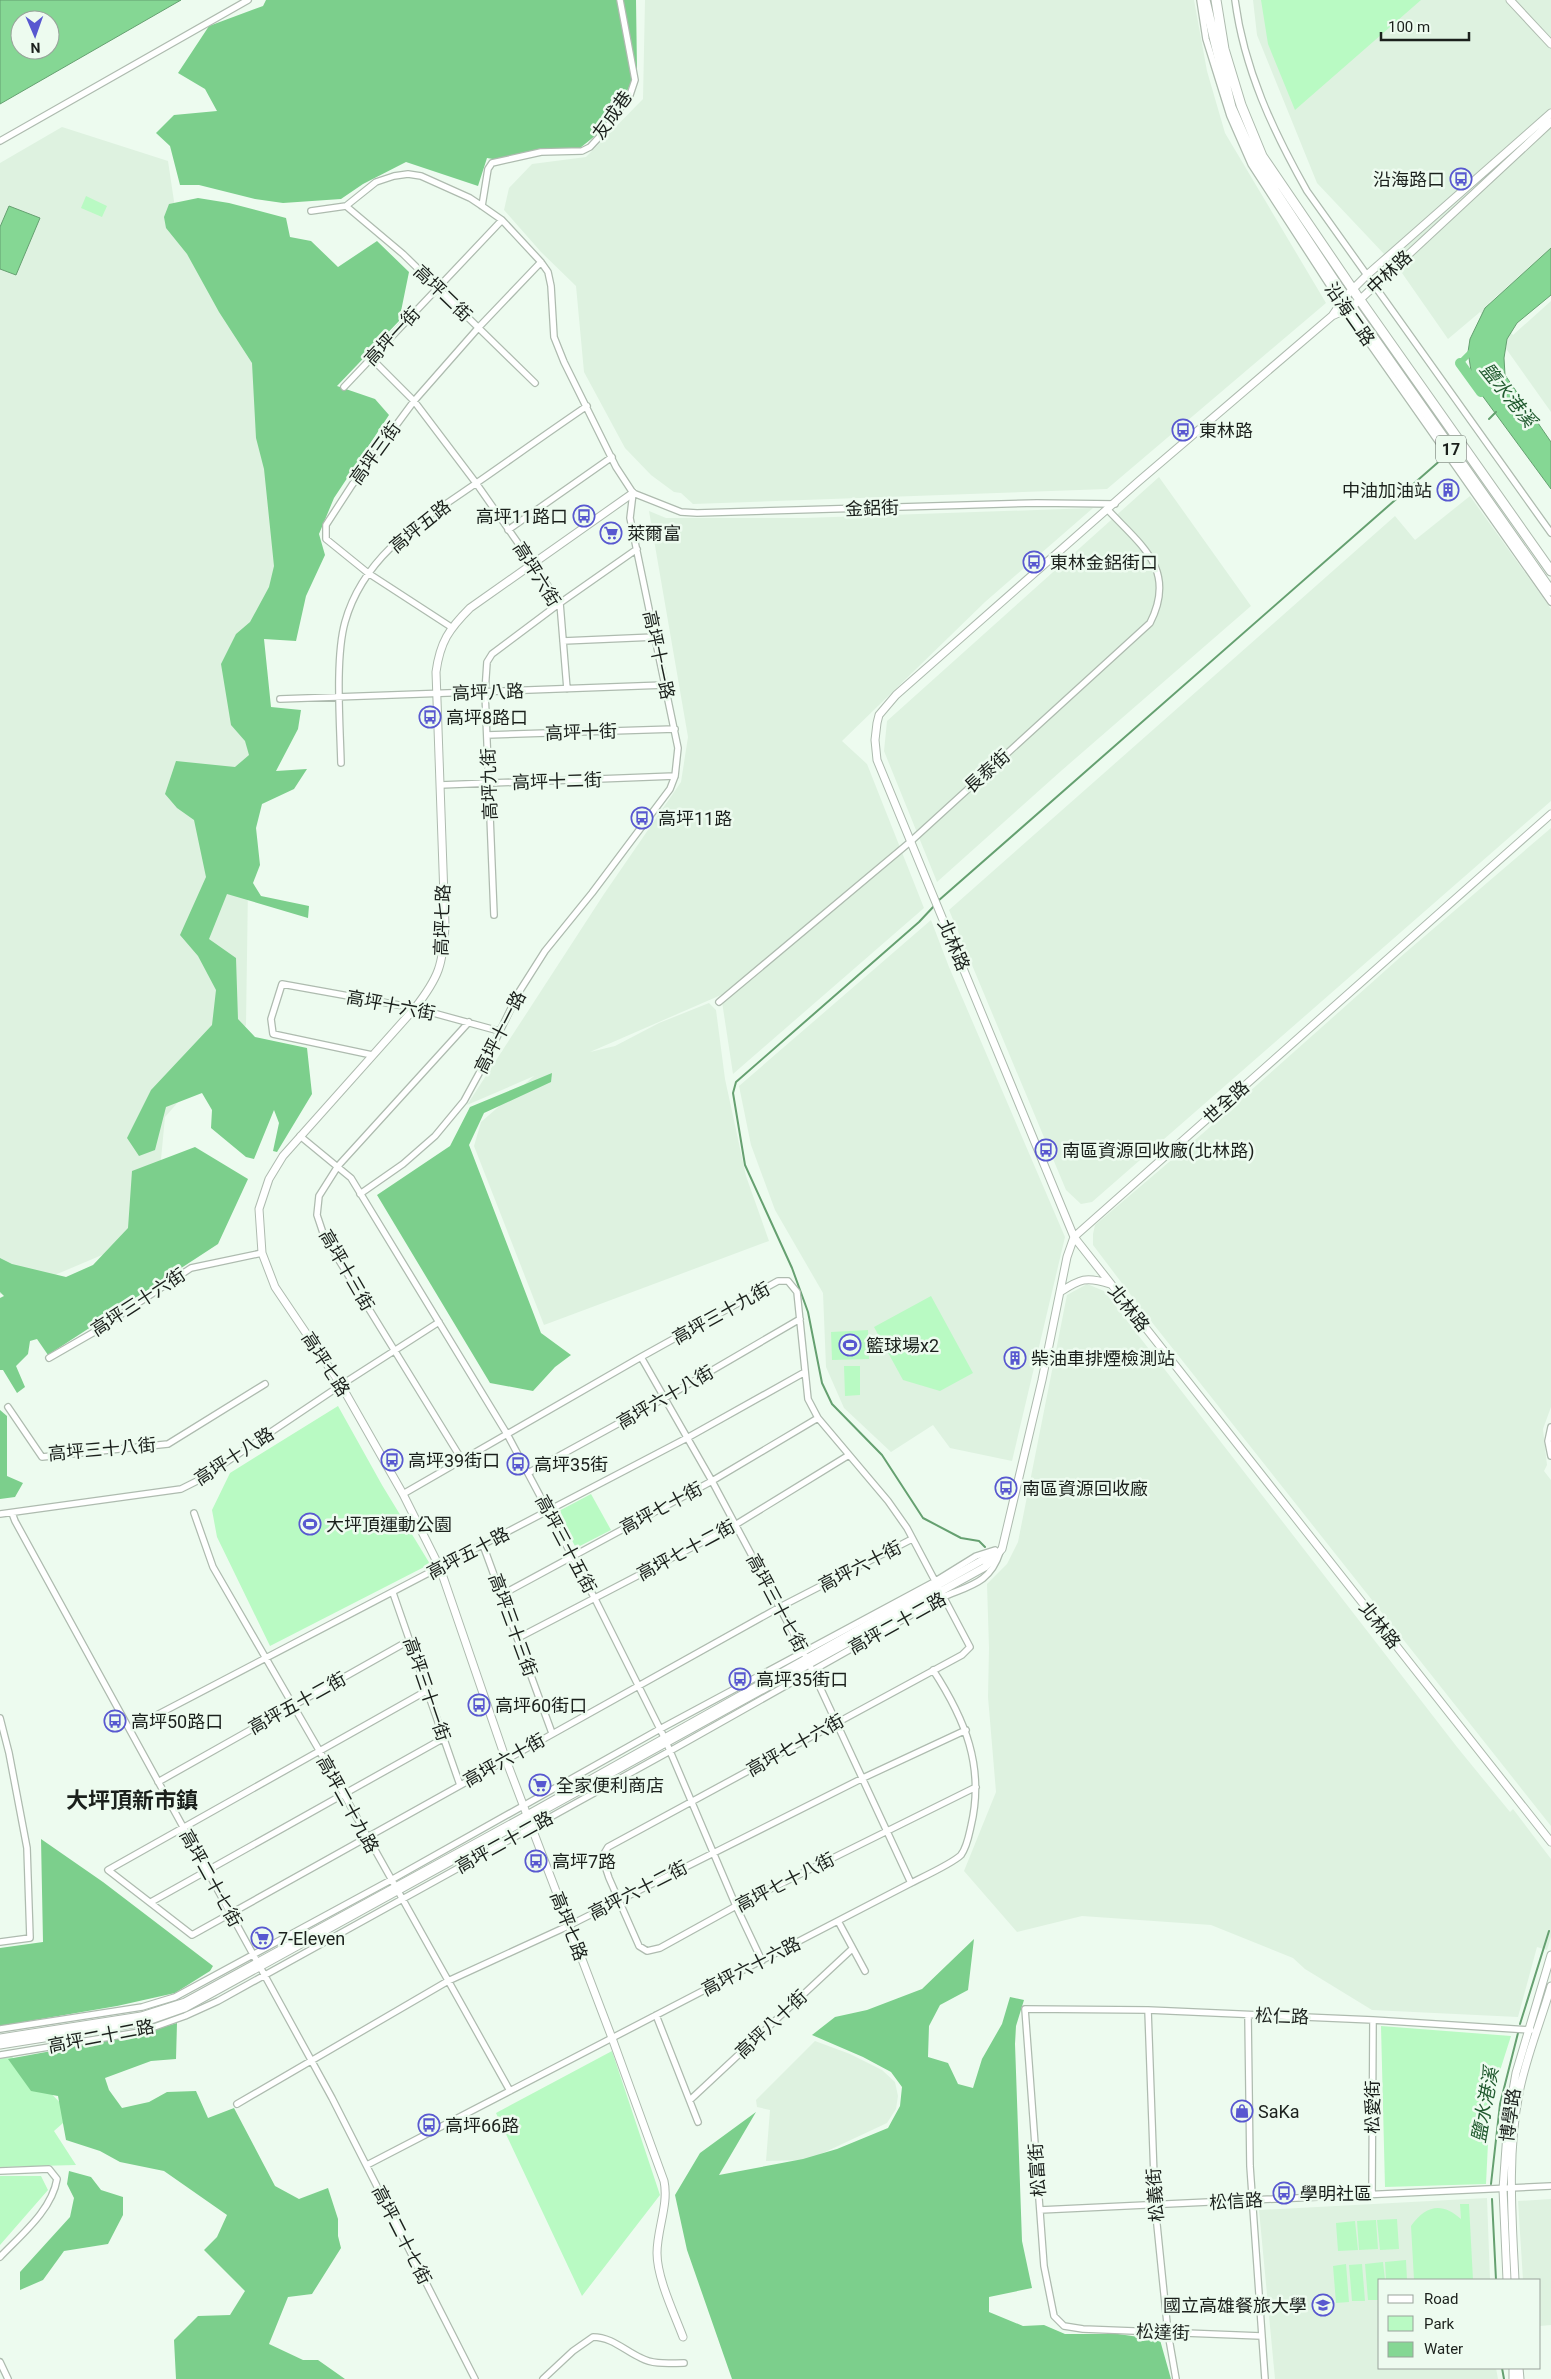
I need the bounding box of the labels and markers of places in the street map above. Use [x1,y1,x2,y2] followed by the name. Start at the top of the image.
[1449,167,1473,191] bus stop icon: 沿海路口
[1373,169,1445,190] place label: 沿海路口
[1171,418,1195,442] bus stop icon: 東林路
[1199,420,1253,441] place label: 東林路
[1436,478,1460,502] building icon: 中油加油站
[1342,480,1432,501] place label: 中油加油站
[572,504,596,528] bus stop icon: 高坪11路口
[476,506,568,527] place label: 高坪11路口
[599,521,623,545] supermarket icon: 萊爾富
[627,523,681,544] place label: 萊爾富
[1022,550,1046,574] bus stop icon: 東林金鋁街口
[1050,552,1158,573] place label: 東林金鋁街口
[418,705,442,729] bus stop icon: 高坪8路口
[446,707,528,728] place label: 高坪8路口
[630,806,654,830] bus stop icon: 高坪11路
[658,808,732,829] place label: 高坪11路
[1034,1138,1058,1162] bus stop icon: 南區資源回收廠(北林路)
[1062,1140,1254,1162] place label: 南區資源回收廠(北林路)
[838,1333,862,1357] sports icon: 籃球場x2
[866,1335,939,1356] place label: 籃球場x2
[1003,1346,1027,1370] building icon: 柴油車排煙檢測站
[1031,1348,1175,1369] place label: 柴油車排煙檢測站
[380,1448,404,1472] bus stop icon: 高坪39街口
[408,1450,500,1471] place label: 高坪39街口
[506,1452,530,1476] bus stop icon: 高坪35街
[534,1454,608,1475] place label: 高坪35街
[994,1476,1018,1500] bus stop icon: 南區資源回收廠
[1022,1478,1148,1499] place label: 南區資源回收廠
[298,1512,322,1536] sports icon: 大坪頂運動公園
[326,1514,452,1535] place label: 大坪頂運動公園
[728,1667,752,1691] bus stop icon: 高坪35街口
[756,1669,848,1690] place label: 高坪35街口
[467,1693,491,1717] bus stop icon: 高坪60街口
[495,1695,587,1716] place label: 高坪60街口
[103,1709,127,1733] bus stop icon: 高坪50路口
[131,1711,223,1732] place label: 高坪50路口
[528,1773,552,1797] supermarket icon: 全家便利商店
[556,1775,664,1796] place label: 全家便利商店
[524,1849,548,1873] bus stop icon: 高坪7路
[552,1851,616,1872] place label: 高坪7路
[250,1926,274,1950] supermarket icon: 7-Eleven
[278,1928,345,1949] place label: 7-Eleven
[1230,2099,1254,2123] shop icon: SaKa
[1258,2101,1300,2122] place label: SaKa
[417,2113,441,2137] bus stop icon: 高坪66路
[445,2115,519,2136] place label: 高坪66路
[1272,2181,1296,2205] bus stop icon: 學明社區
[1300,2183,1372,2204] place label: 學明社區
[1311,2293,1335,2317] school or university icon: 國立高雄餐旅大學
[1163,2295,1307,2316] place label: 國立高雄餐旅大學

